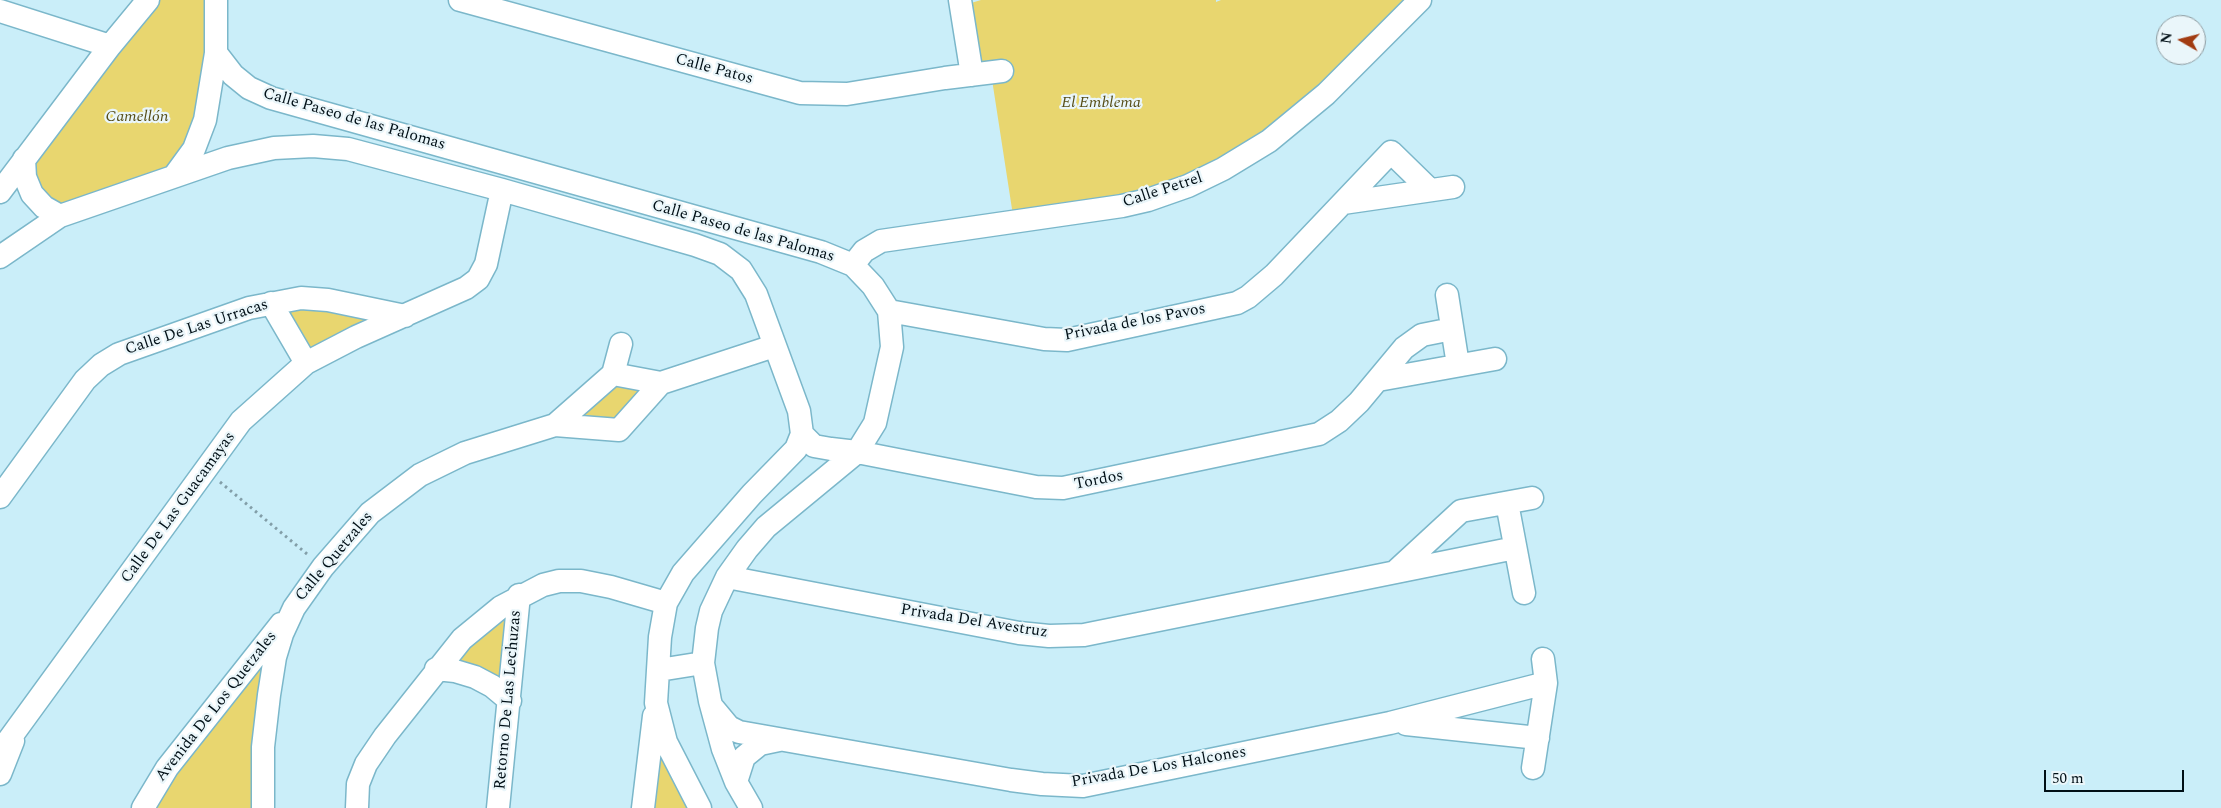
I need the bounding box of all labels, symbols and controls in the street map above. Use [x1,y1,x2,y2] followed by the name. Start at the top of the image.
[2156,15,2206,65] north arrow
[2155,31,2178,45] text: N
[673,50,755,90] street label: Calle Patos
[260,85,448,155] street label: Calle Paseo de las Palomas
[1061,94,1141,114] park label: El Emblema
[106,108,168,128] park label: Camellón
[1121,169,1205,213] street label: Calle Petrel
[649,197,837,267] street label: Calle Paseo de las Palomas
[123,296,271,360] street label: Calle De Las Urracas
[1063,300,1207,346] street label: Privada de los Pavos
[118,429,240,587] street label: Calle De Las Guacamayas
[1073,467,1125,495] street label: Tordos
[292,508,378,606] street label: Calle Quetzales
[899,601,1049,643] street label: Privada Del Avestruz
[492,609,526,791] street label: Retorno De Las Lechuzas
[152,628,282,786] street label: Avenida De Los Quetzales
[1070,743,1248,793] street label: Privada De Los Halcones
[2046,760,2186,792] scale bar
[2052,767,2084,790] text: 50 m

